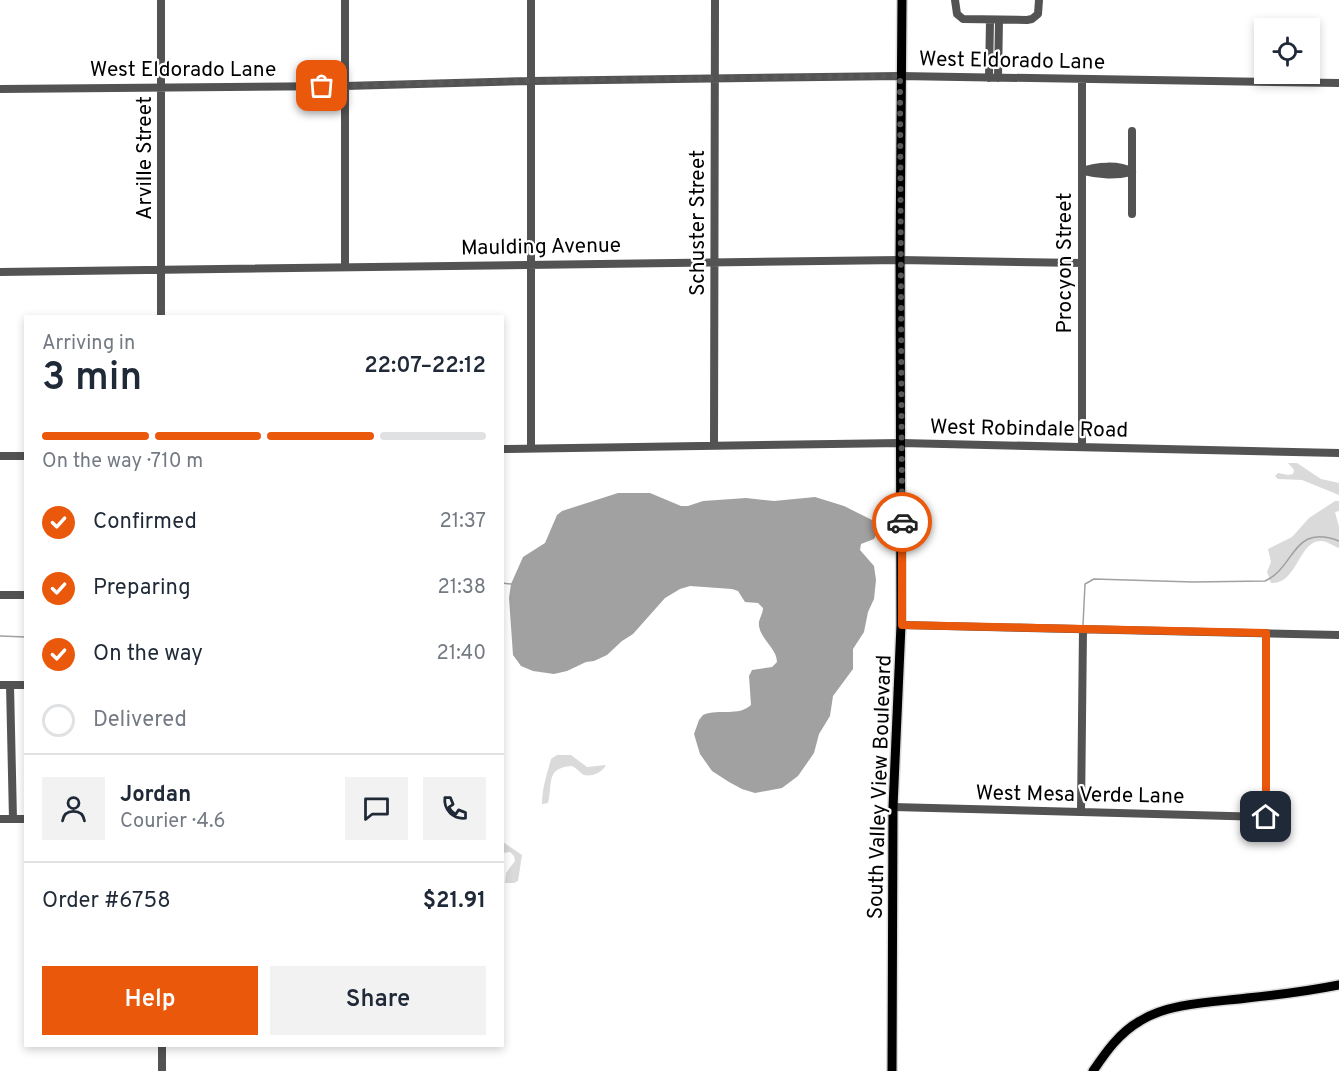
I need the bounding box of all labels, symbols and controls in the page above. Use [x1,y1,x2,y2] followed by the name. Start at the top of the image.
[1254,18,1320,84] map controls
[1254,18,1320,84] button: locate
[919,46,1105,77] street label: West Eldorado Lane
[90,57,276,84] street label: West Eldorado Lane
[296,60,347,111] pin
[305,69,338,102] icon: bag
[132,96,159,220] street label: Arville Street
[685,150,712,296] street label: Schuster Street
[1052,193,1079,333] street label: Procyon Street
[461,233,621,262] street label: Maulding Avenue
[42,331,135,357] text: Arriving in
[364,353,486,380] text: 22:07–22:12
[42,355,142,404] text: 3 min
[930,414,1128,445] street label: West Robindale Road
[42,449,203,475] text: On the way · 710 m
[872,492,932,552] courier
[42,506,75,539] icon: check
[886,506,919,539] icon: car
[93,509,197,536] text: Confirmed
[440,509,486,535] text: 21:37
[42,572,75,605] icon: check
[93,575,191,602] text: Preparing
[438,575,486,601] text: 21:38
[42,638,75,671] icon: check
[93,641,203,668] text: On the way
[437,641,486,667] text: 21:40
[862,654,899,920] street label: South Valley View Boulevard
[93,707,187,734] text: Delivered
[42,777,105,840] button: person
[345,777,408,840] button: chat
[423,777,486,840] button: phone
[975,780,1185,811] street label: West Mesa Verde Lane
[120,782,191,809] text: Jordan
[1240,791,1291,842] pin
[1249,800,1282,833] icon: home
[120,809,225,835] text: Courier · 4.6
[42,888,171,915] text: Order #6758
[423,888,486,915] text: $21.91
[42,966,258,1035] button: Help
[270,966,486,1035] button: Share

